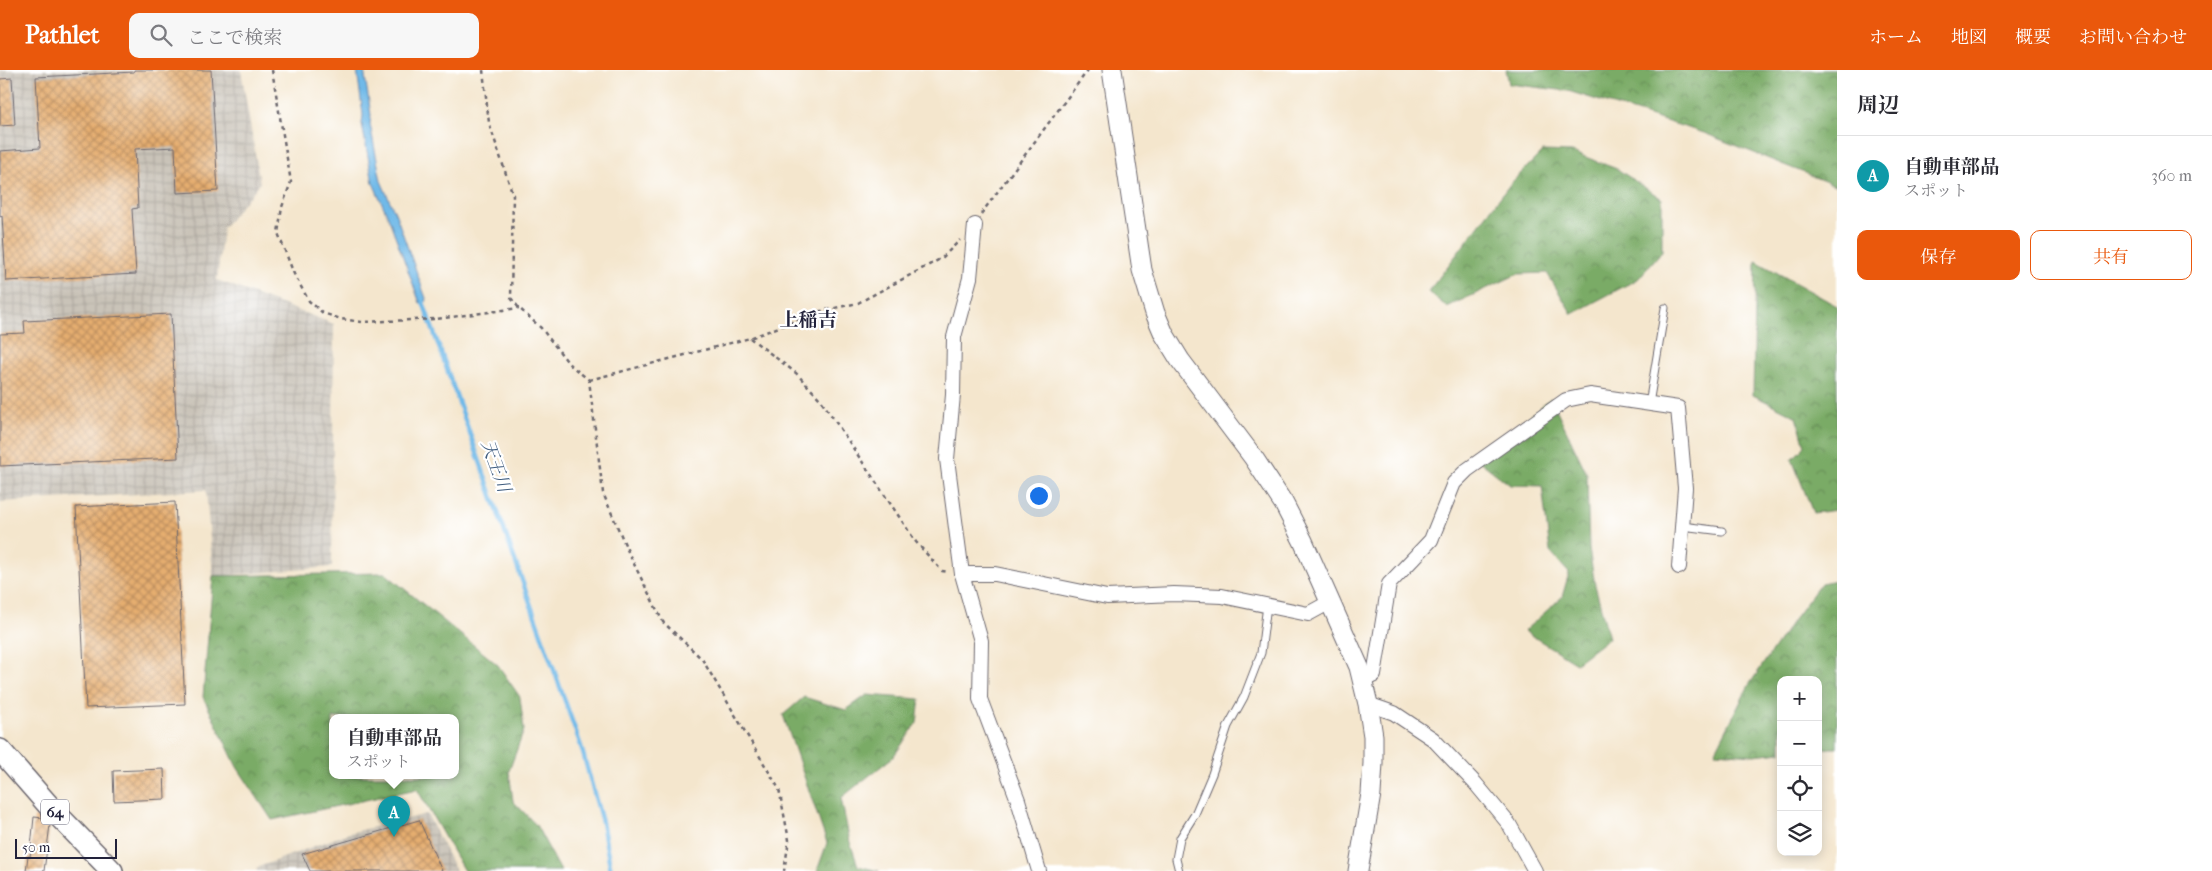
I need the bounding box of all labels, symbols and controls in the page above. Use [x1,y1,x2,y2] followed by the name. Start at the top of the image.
[129,13,479,58] search box
[25,21,99,49] text: Pathlet
[147,21,175,49] icon: search
[187,27,282,49] text: ここで検索
[1869,27,1923,48] text: ホーム
[1951,27,1987,48] text: 地図
[2015,27,2051,48] text: 概要
[2079,27,2187,48] text: お問い合わせ
[1857,93,1899,117] text: 周辺
[1904,156,1999,178] text: 自動車部品
[1868,166,1878,185] text: A
[2151,166,2192,185] text: 360 m
[1904,181,1968,200] text: スポット
[1857,230,2020,280] button: 保存
[2030,230,2192,280] button: 共有
[779,309,837,331] district label: 上稲吉
[476,437,515,497] water label: 天王川
[1026,483,1052,509] your location
[1777,676,1822,856] map controls
[1777,676,1822,721] button: +
[329,714,459,779] popup
[1777,721,1822,766] button: −
[346,727,442,749] text: 自動車部品
[346,752,411,771] text: スポット
[1777,766,1822,811] button: locate
[378,796,410,837] pin: A
[41,800,69,824] road number: 64
[1777,811,1822,856] button: layers
[15,836,118,859] scale bar
[22,839,50,856] text: 50 m

